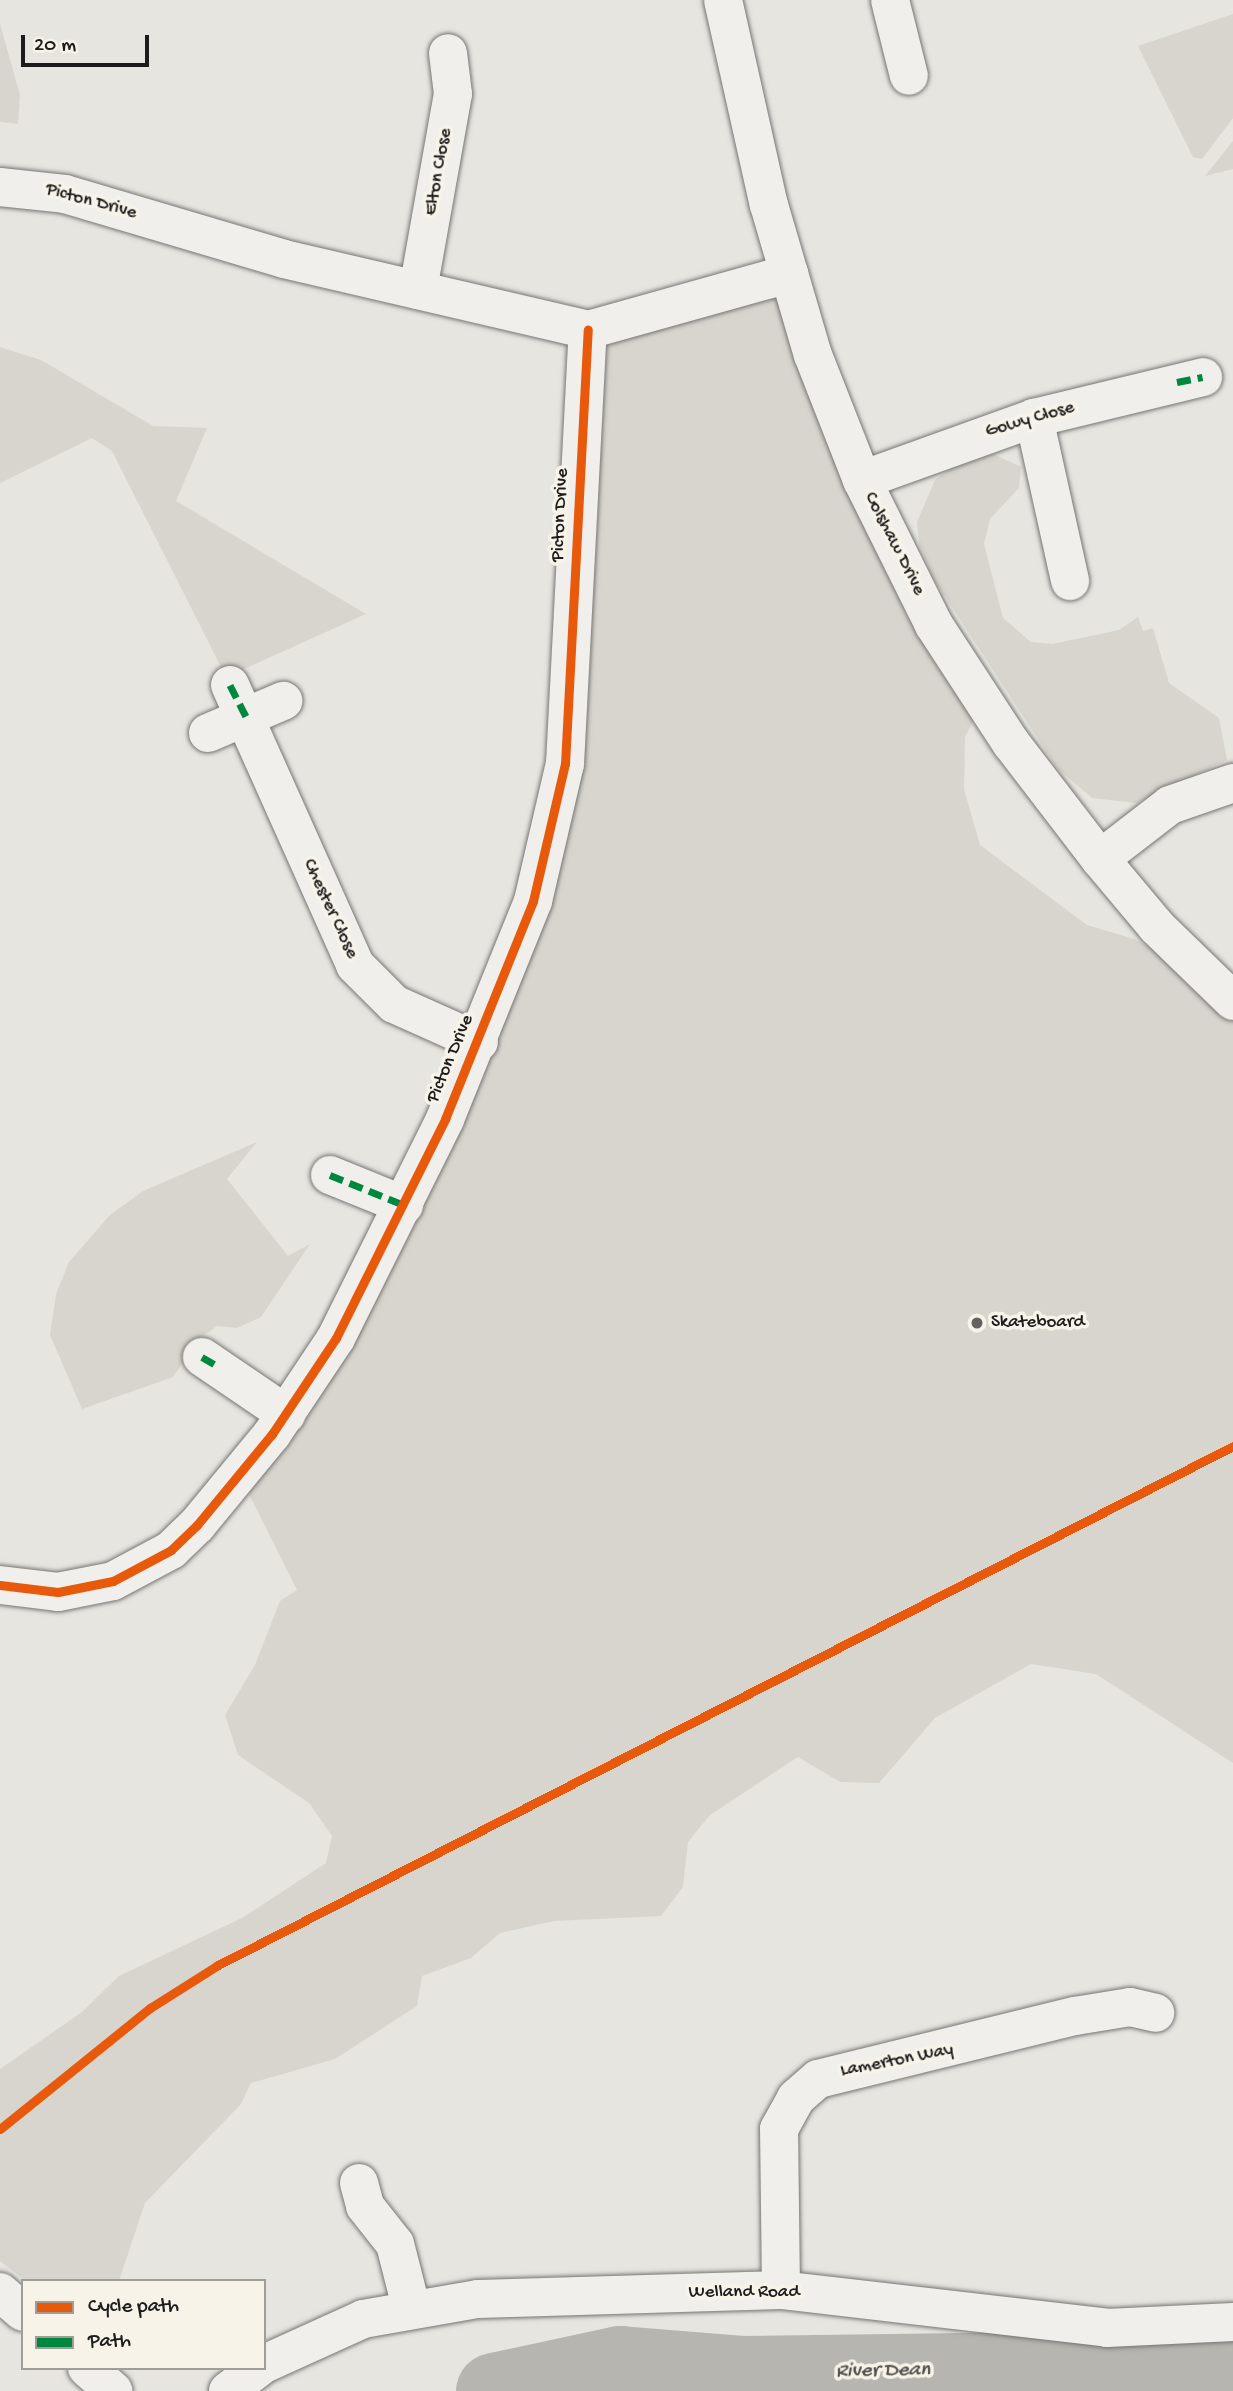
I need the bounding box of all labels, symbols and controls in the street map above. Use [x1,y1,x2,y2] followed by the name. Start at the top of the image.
[24,21,152,65] scale bar
[34,34,76,59] text: 20 m
[420,127,458,217] street label: Elton Close
[43,179,139,225] street label: Picton Drive
[983,396,1077,444] street label: Gowy Close
[547,468,575,562] street label: Picton Drive
[858,489,930,599] street label: Colshaw Drive
[297,856,363,962] street label: Chester Close
[422,1011,480,1107] street label: Picton Drive
[991,1312,1085,1334] place label: Skateboard
[969,1315,985,1331] marker: Skateboard
[839,2039,955,2083] street label: Lamerton Way
[21,2279,266,2370] legend
[688,2282,800,2304] street label: Welland Road
[88,2295,179,2320] text: Cycle path
[88,2330,131,2355] text: Path
[836,2359,930,2385] water label: River Dean

